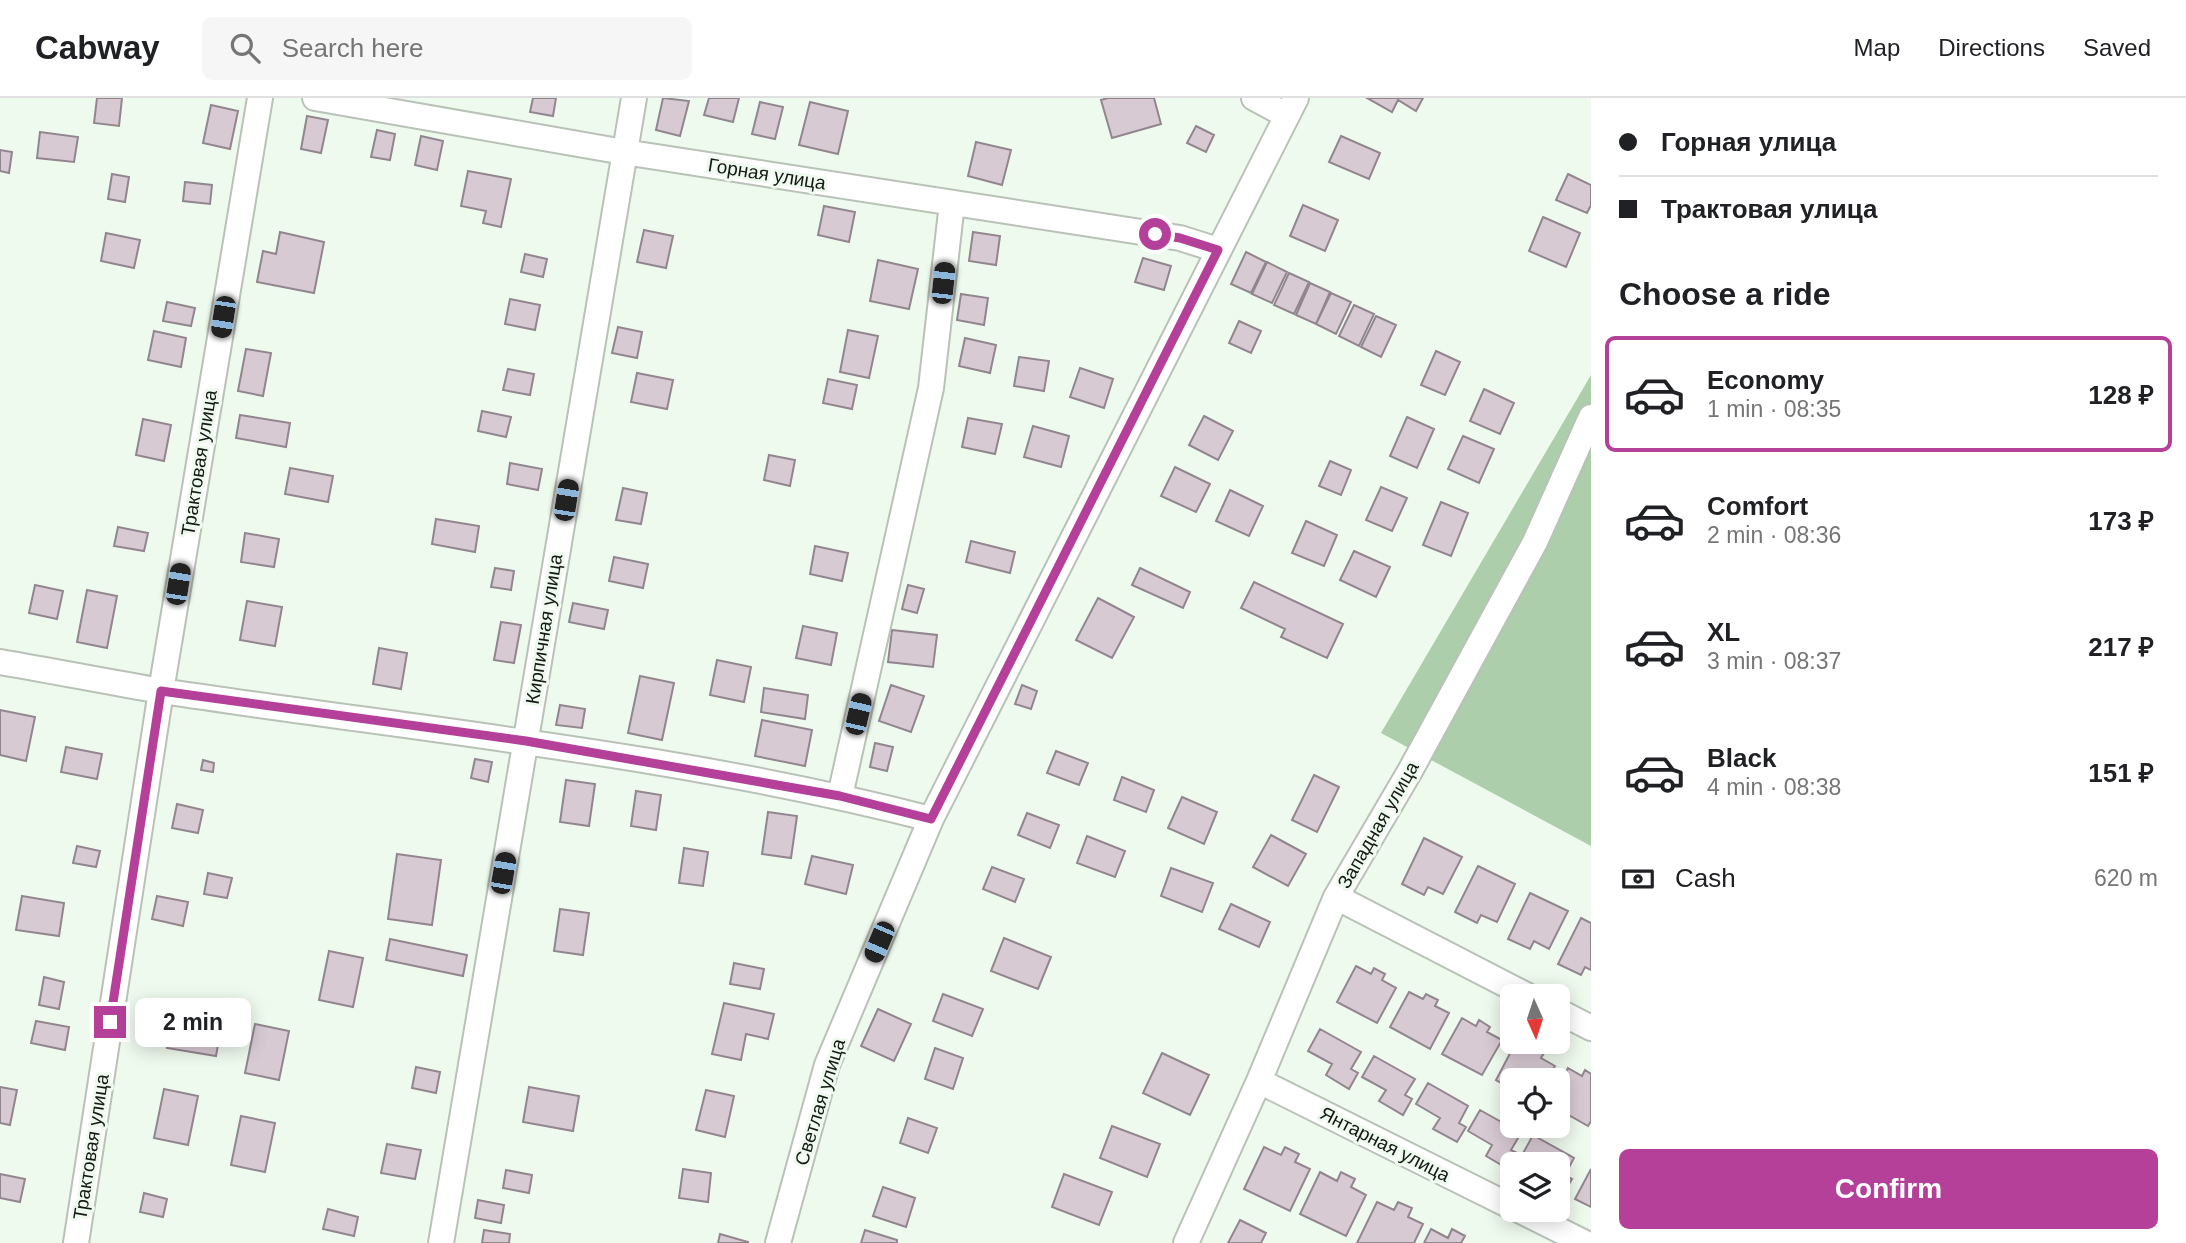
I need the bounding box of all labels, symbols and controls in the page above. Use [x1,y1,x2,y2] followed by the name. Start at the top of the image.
[202,17,692,80] search box
[35,29,160,66] text: Cabway
[226,29,264,67] icon: search
[282,33,423,63] text: Search here
[1854,34,1900,61] text: Map
[1938,34,2045,61] text: Directions
[2083,34,2151,61] text: Saved
[1661,127,1836,157] text: Горная улица
[707,154,828,194] street label: Горная улица
[1661,194,1877,224] text: Трактовая улица
[1139,218,1171,250] route start
[931,261,956,305] car
[1619,276,1831,312] text: Choose a ride
[210,295,237,339] car
[1623,363,1686,426] icon: car
[1707,365,1824,395] text: Economy
[2088,380,2154,410] text: 128 ₽
[177,388,221,537] street label: Трактовая улица
[1707,396,1841,422] text: 1 min · 08:35
[553,478,580,522] car
[1623,489,1686,552] icon: car
[1707,491,1808,521] text: Comfort
[2088,506,2154,536] text: 173 ₽
[1707,522,1841,548] text: 2 min · 08:36
[522,552,566,706] street label: Кирпичная улица
[165,562,192,606] car
[1623,615,1686,678] icon: car
[1707,617,1740,647] text: XL
[2088,632,2154,662] text: 217 ₽
[1707,648,1841,674] text: 3 min · 08:37
[844,691,873,737] car
[1623,741,1686,804] icon: car
[1707,743,1776,773] text: Black
[1333,758,1423,892] street label: Западная улица
[2088,758,2154,788] text: 151 ₽
[1707,774,1841,800] text: 4 min · 08:38
[490,850,517,896] car
[1619,860,1657,898] icon: cash
[1675,863,1736,893] text: Cash
[2094,865,2158,891] text: 620 m
[862,919,897,965] car
[1500,984,1570,1054] north arrow
[1500,984,1570,1222] map controls
[134,998,250,1046] callout: 2 min
[94,1006,126,1038] route end
[163,1009,223,1035] text: 2 min
[791,1036,849,1168] street label: Светлая улица
[1500,1068,1570,1138] button: locate
[69,1072,113,1221] street label: Трактовая улица
[1317,1102,1454,1186] street label: Янтарная улица
[1619,1149,2158,1229] button: Confirm
[1500,1152,1570,1222] button: layers

